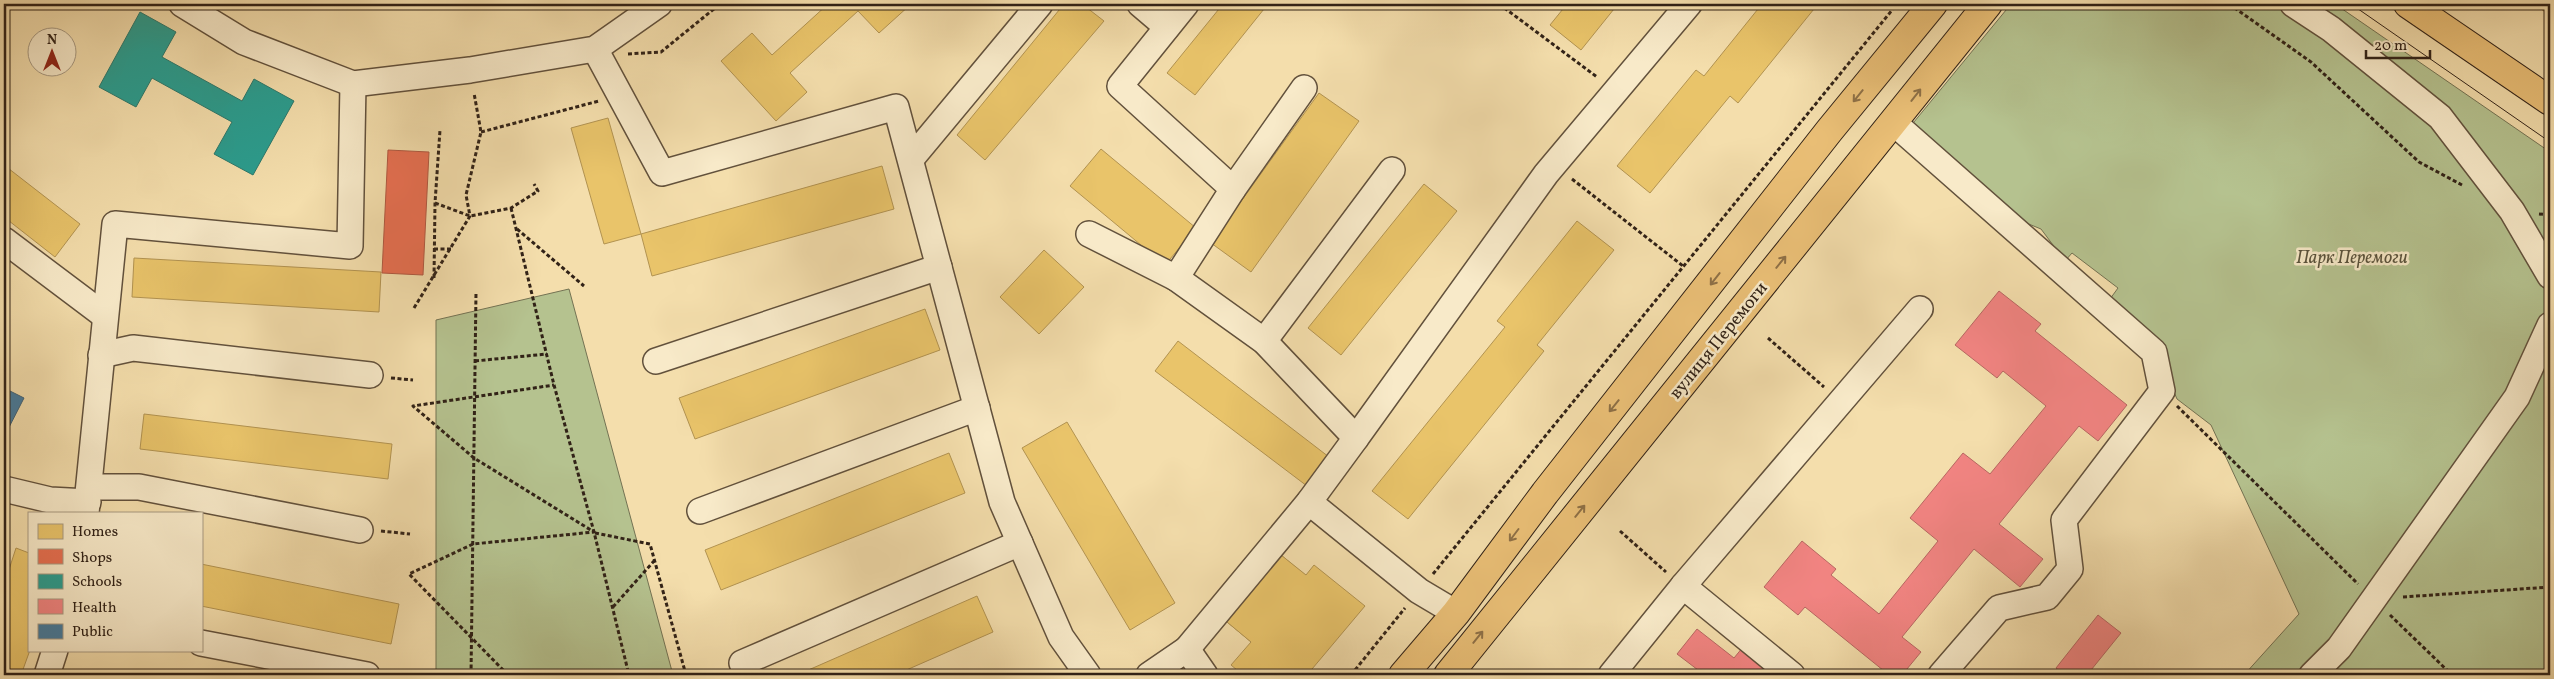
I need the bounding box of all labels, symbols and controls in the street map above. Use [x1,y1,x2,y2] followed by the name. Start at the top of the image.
[28,28,78,78] north arrow
[2366,28,2430,60] scale bar
[47,31,57,50] text: N
[2374,36,2407,57] text: 20 m
[1911,88,1922,101] one-way arrow
[1853,89,1864,102] one-way arrow
[2296,246,2408,271] park label: Парк Перемоги
[1775,255,1786,268] one-way arrow
[1709,272,1720,285] one-way arrow
[1664,277,1774,405] street label: вулиця Перемоги
[1609,400,1620,413] one-way arrow
[1575,505,1586,518] one-way arrow
[28,512,202,652] legend
[72,522,118,543] text: Homes
[1509,527,1520,541] one-way arrow
[72,548,112,569] text: Shops
[72,572,122,593] text: Schools
[72,598,117,619] text: Health
[72,622,113,643] text: Public
[1473,631,1484,644] one-way arrow

